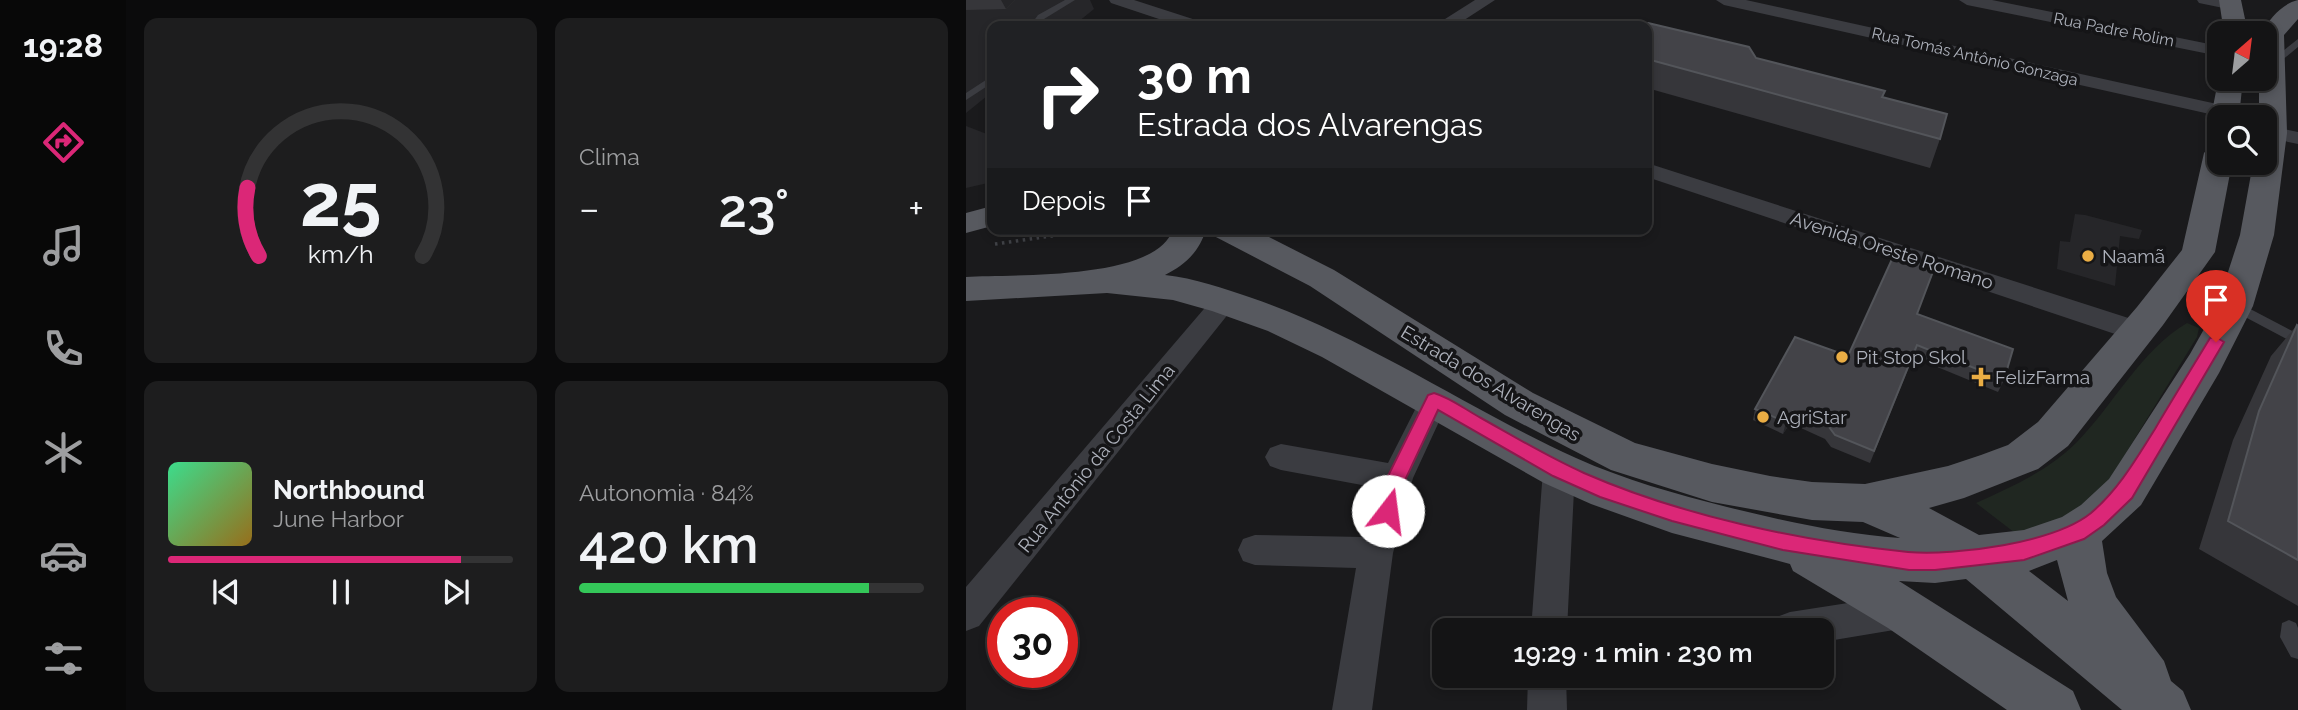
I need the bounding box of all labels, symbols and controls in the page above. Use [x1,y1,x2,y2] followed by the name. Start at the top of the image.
[2052,9,2176,50] street label: Rua Padre Rolim
[2207,21,2277,91] north arrow
[2207,21,2277,175] map controls
[1870,23,2080,89] street label: Rua Tomás Antônio Gonzaga
[23,27,103,64] text: 19:28
[1137,47,1252,104] text: 30 m
[1022,49,1113,140] icon: right
[2207,105,2277,175] button: search
[1137,106,1483,143] text: Estrada dos Alvarengas
[39,118,88,167] icon: directions
[579,143,640,170] text: Clima
[300,159,381,244] text: 25
[719,178,789,239] text: 23°
[1120,182,1158,220] icon: arrive
[579,186,599,231] text: −
[908,186,924,231] text: +
[1022,186,1106,216] text: Depois
[1788,207,1996,293] street label: Avenida Oreste Romano
[39,221,88,270] icon: music
[308,239,373,269] text: km/h
[2102,245,2165,267] place label: Naamã
[2080,248,2096,264] marker: Naamã
[2186,270,2246,342] pin
[2197,281,2235,319] icon: arrive
[1397,321,1585,445] street label: Estrada dos Alvarengas
[39,324,88,373] icon: phone
[1856,346,1967,368] place label: Pit Stop Skol
[1834,349,1850,365] marker: Pit Stop Skol
[1013,359,1179,557] street label: Rua Antônio da Costa Lima
[1995,366,2090,388] place label: FelizFarma
[1973,369,1989,385] marker: FelizFarma
[1777,406,1847,428] place label: AgriStar
[1755,409,1771,425] marker: AgriStar
[39,428,88,477] icon: climate
[1351,474,1425,548] position arrow
[273,475,425,505] text: Northbound
[579,479,754,506] text: Autonomia · 84%
[273,505,404,532] text: June Harbor
[579,514,758,575] text: 420 km
[39,531,88,580] icon: car
[207,573,245,611] icon: previous
[322,573,360,611] icon: pause
[437,573,475,611] icon: next
[987,597,1078,688] speed limit sign: 30
[39,634,88,683] icon: filters
[1513,638,1753,668] text: 19:29 · 1 min · 230 m

